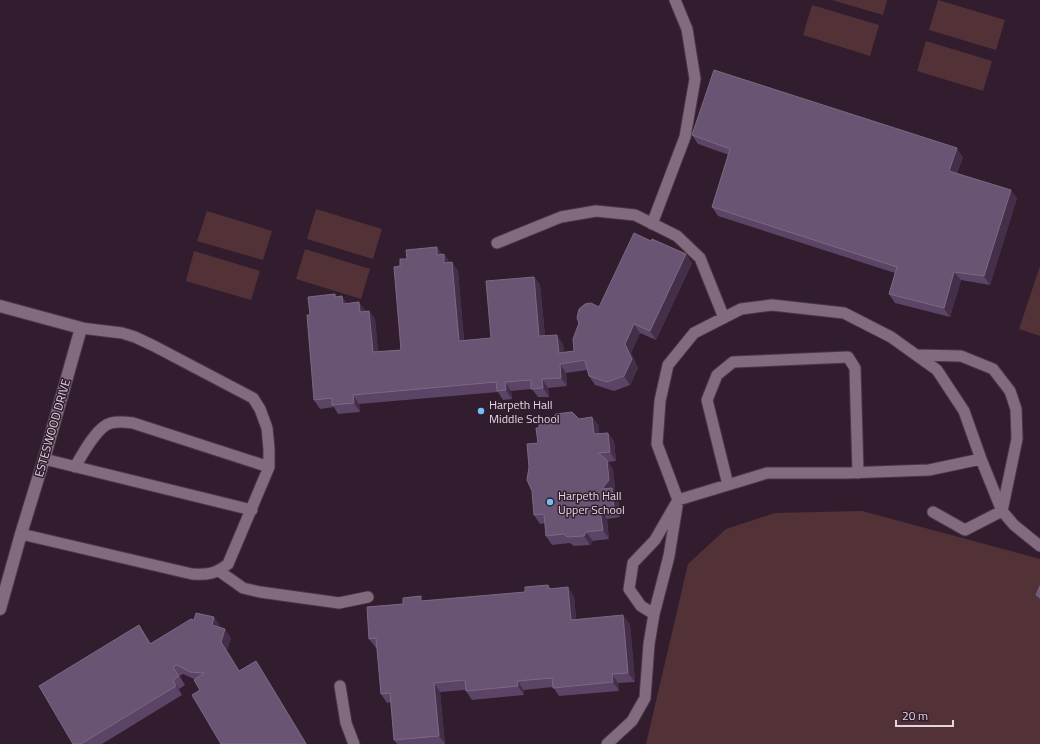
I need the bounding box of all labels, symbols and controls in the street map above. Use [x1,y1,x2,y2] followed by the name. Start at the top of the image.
[29,376,75,479] street label: ESTESWOOD DRIVE
[489,395,560,428] place label: Harpeth Hall Middle School
[476,406,486,416] marker: Harpeth Hall Middle School
[558,486,625,519] place label: Harpeth Hall Upper School
[545,497,555,507] marker: Harpeth Hall Upper School
[896,702,953,728] scale bar
[902,706,928,725] text: 20 m

